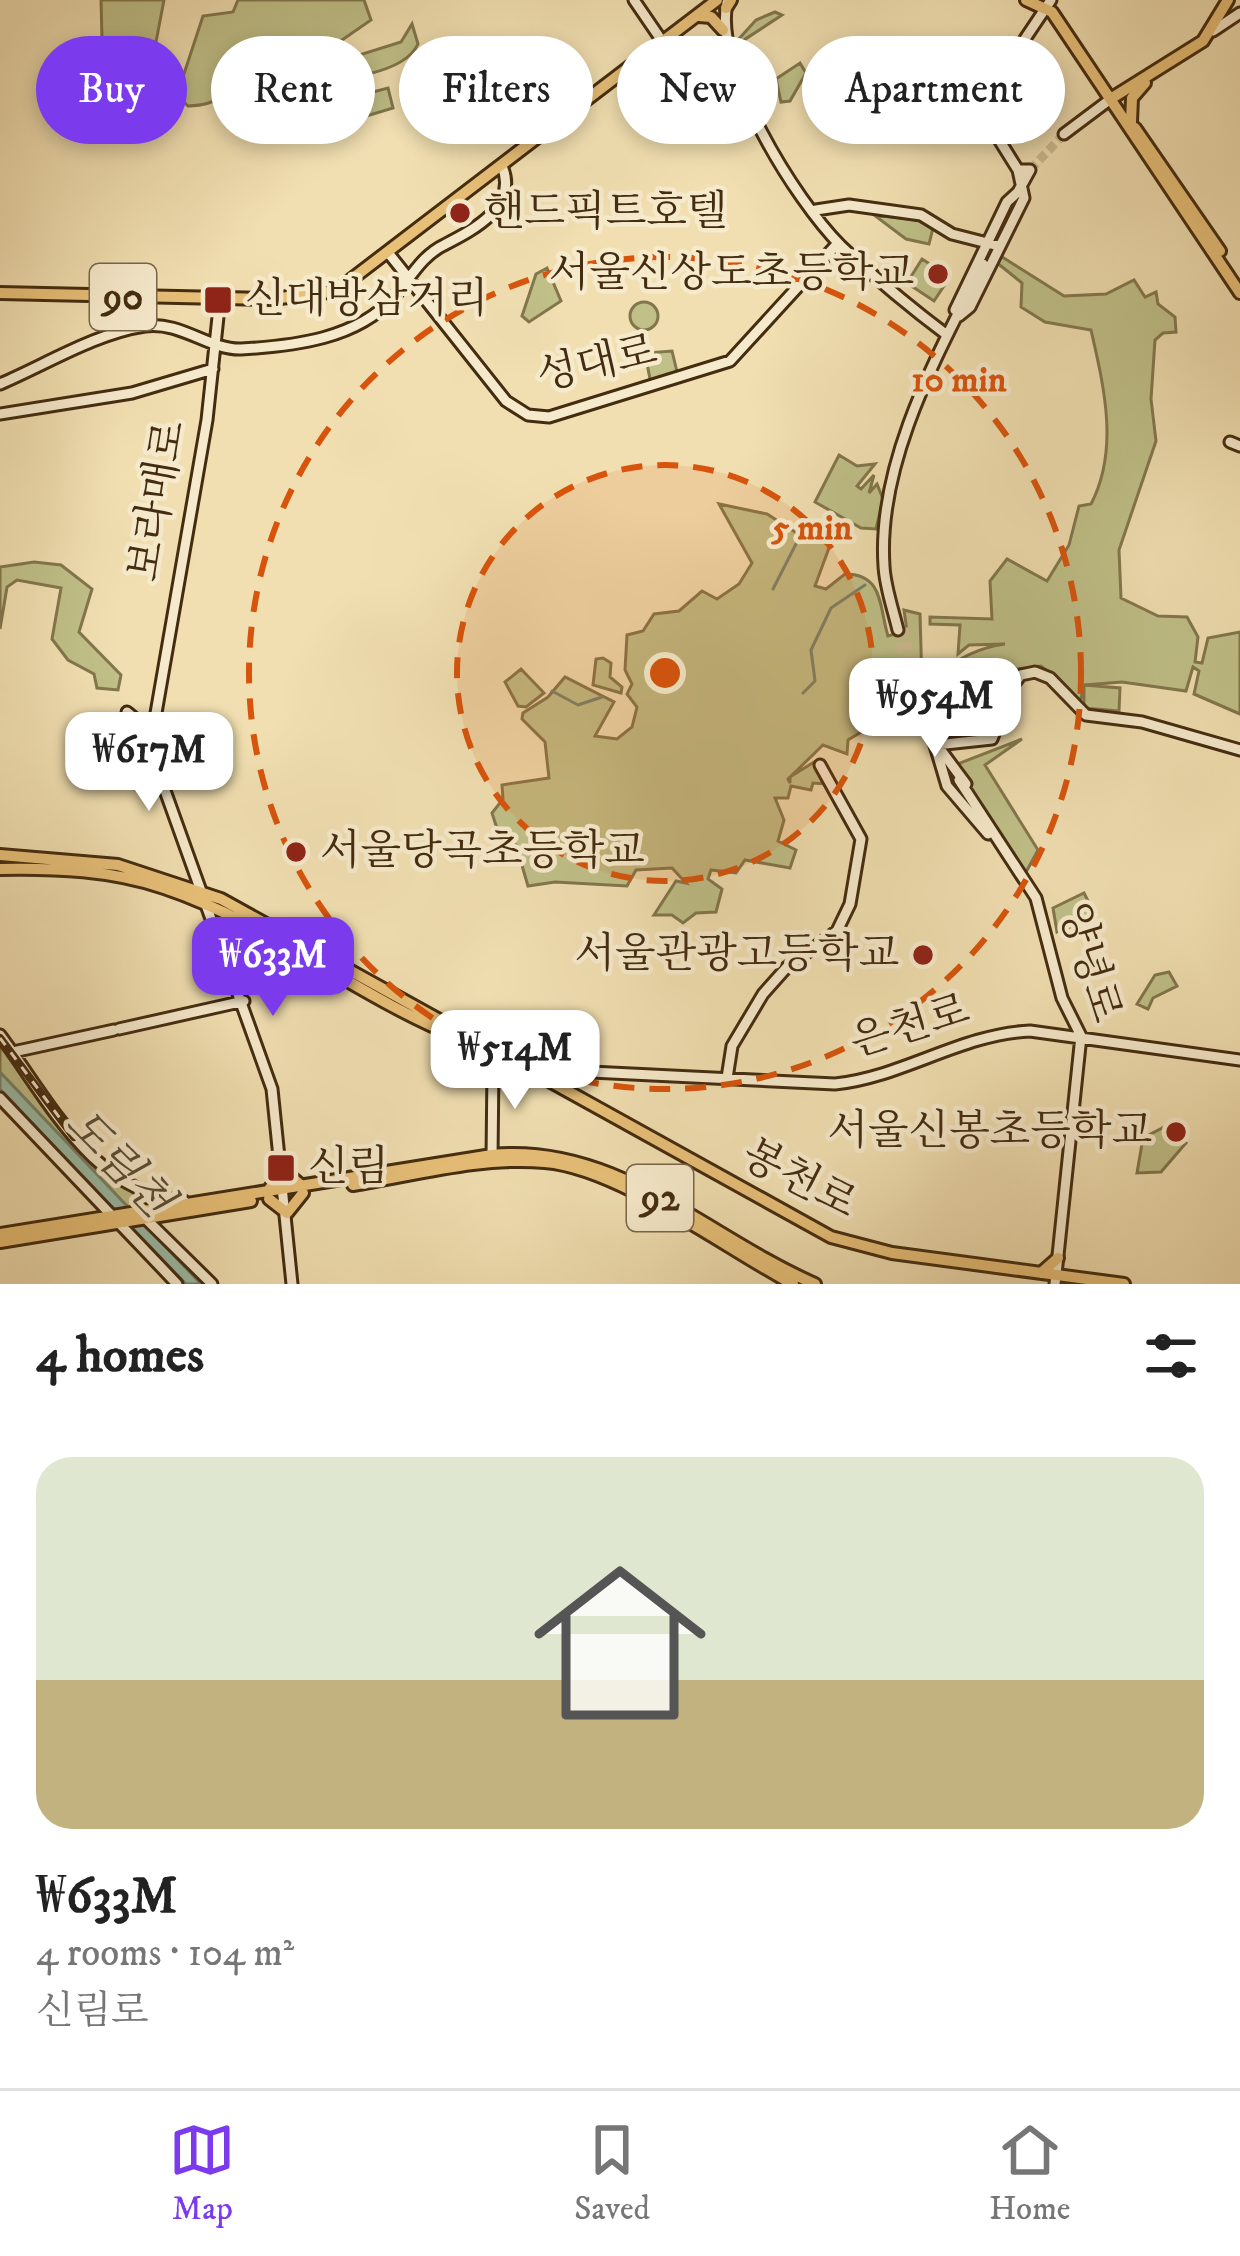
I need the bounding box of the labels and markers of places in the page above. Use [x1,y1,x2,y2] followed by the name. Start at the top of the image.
[484,187,727,239] place label: 핸드픽트호텔
[447,200,473,226] marker: 핸드픽트호텔
[549,248,914,300] place label: 서울신상도초등학교
[925,261,951,287] marker: 서울신상도초등학교
[245,274,488,326] place label: 신대방삼거리
[202,284,234,316] marker: 신대방삼거리
[644,652,686,694] centre of rings
[851,658,1019,760] pin: ₩954M
[65,712,233,814] pin: ₩617M
[320,826,645,878] place label: 서울당곡초등학교
[283,839,309,865] marker: 서울당곡초등학교
[189,917,357,1019] pin: ₩633M
[574,929,899,981] place label: 서울관광고등학교
[910,942,936,968] marker: 서울관광고등학교
[431,1010,599,1112] pin: ₩514M
[827,1106,1152,1158] place label: 서울신봉초등학교
[1163,1119,1189,1145] marker: 서울신봉초등학교
[308,1142,389,1194] place label: 신림
[265,1152,297,1184] marker: 신림

